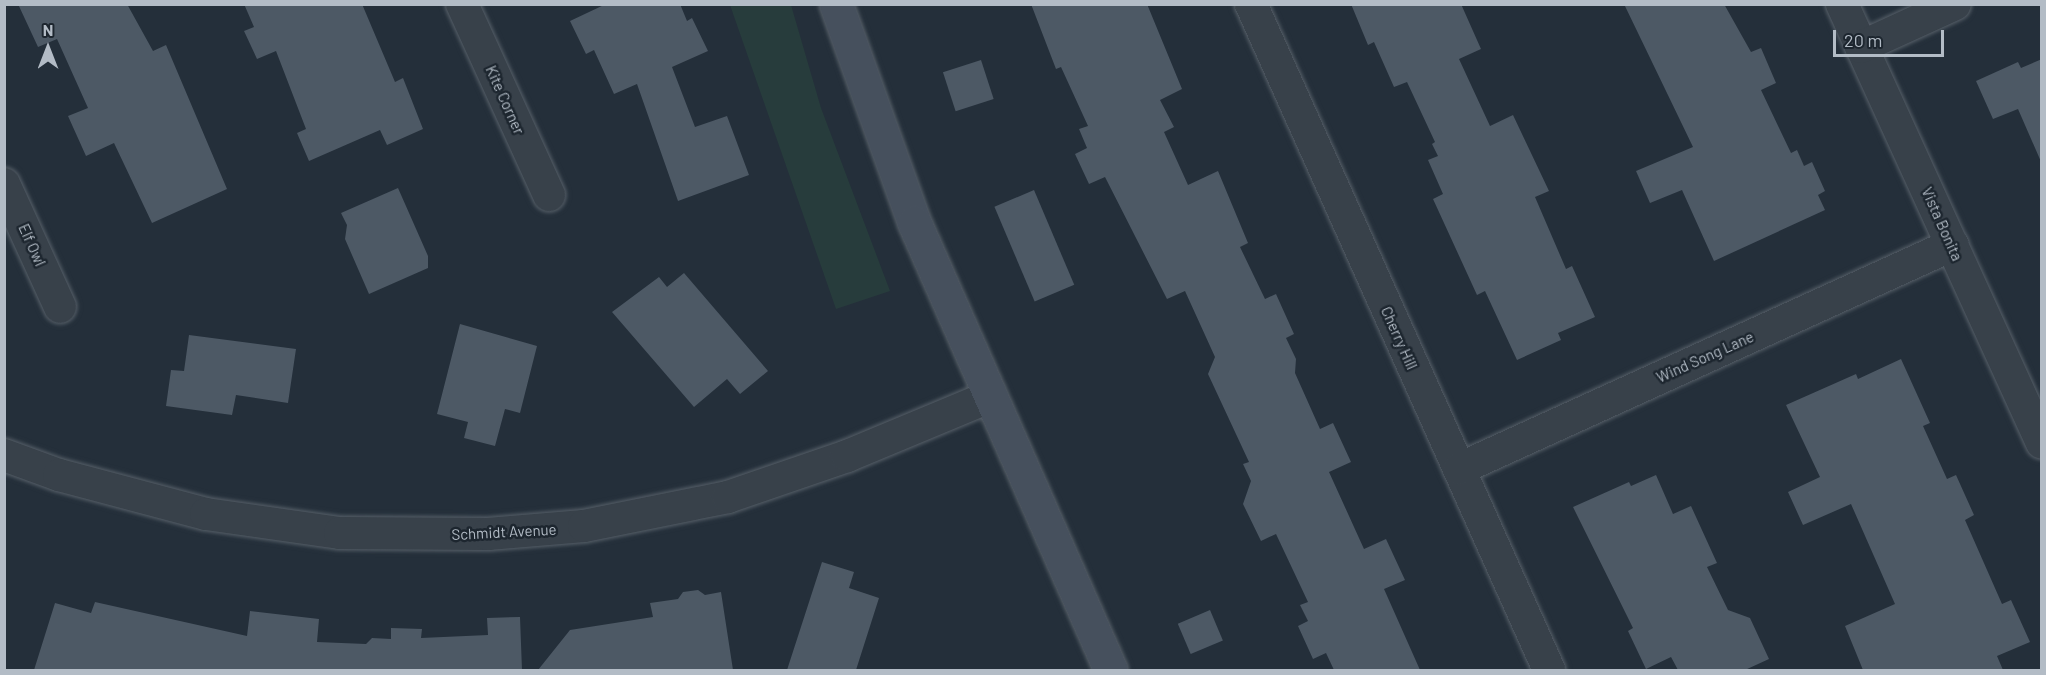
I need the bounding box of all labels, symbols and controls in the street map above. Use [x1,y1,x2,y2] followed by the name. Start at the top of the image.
[18,18,78,78] north arrow
[1836,18,1947,56] scale bar
[43,20,53,39] text: N
[1844,29,1882,51] text: 20 m
[482,63,528,137] street label: Kite Corner
[1918,184,1966,264] street label: Vista Bonita
[15,221,49,269] street label: Elf Owl
[1377,304,1421,372] street label: Cherry Hill
[1654,328,1756,386] street label: Wind Song Lane
[451,520,557,544] street label: Schmidt Avenue

